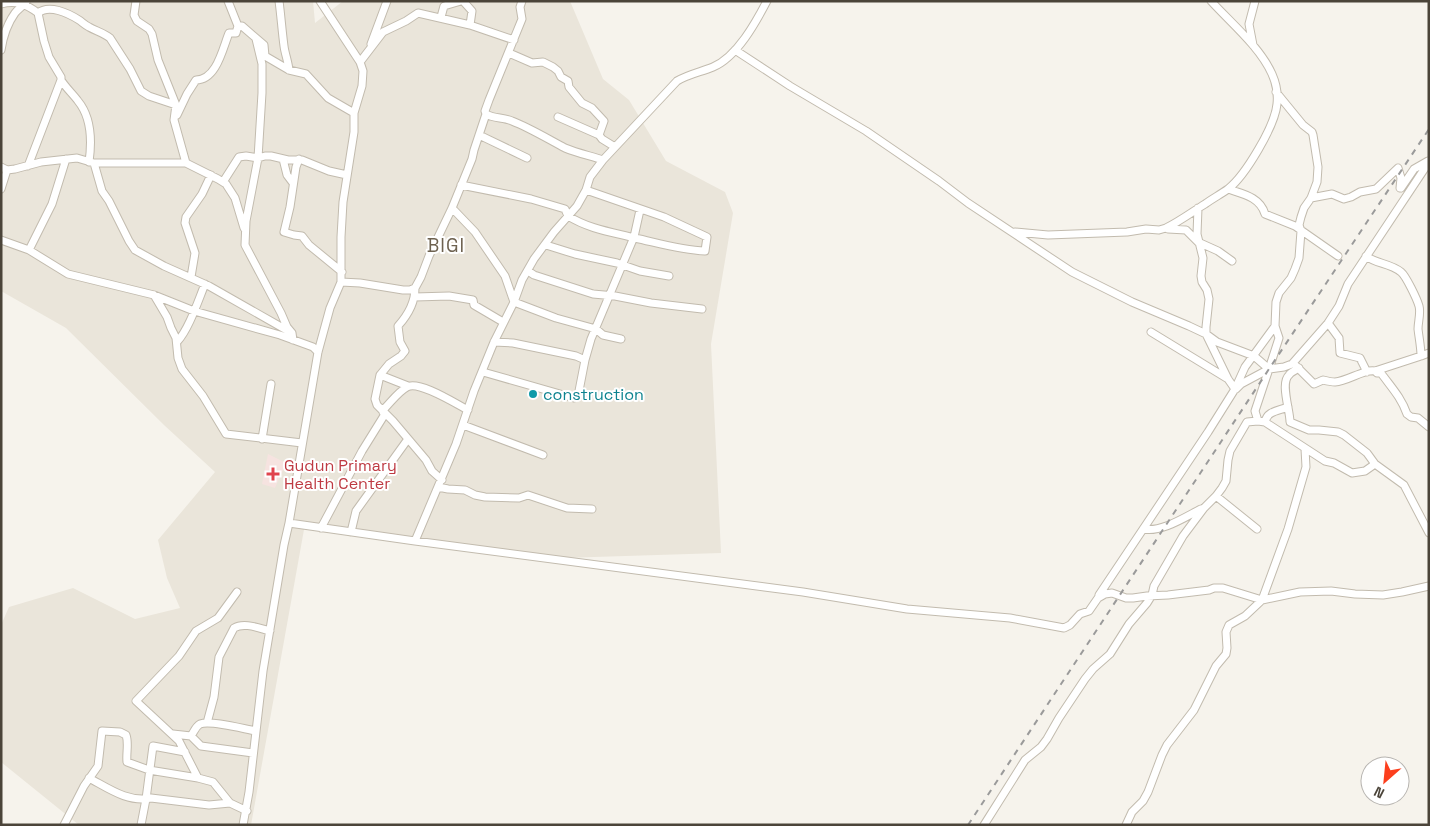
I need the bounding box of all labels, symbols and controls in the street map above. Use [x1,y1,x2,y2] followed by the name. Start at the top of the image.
[427,233,465,258] district label: BIGI
[543,384,644,405] place label: construction
[527,388,539,400] marker: construction
[284,455,397,494] place label: Gudun Primary Health Center
[266,467,280,481] marker: Gudun Primary Health Center
[1360,756,1410,806] north arrow
[1371,782,1387,803] text: N

